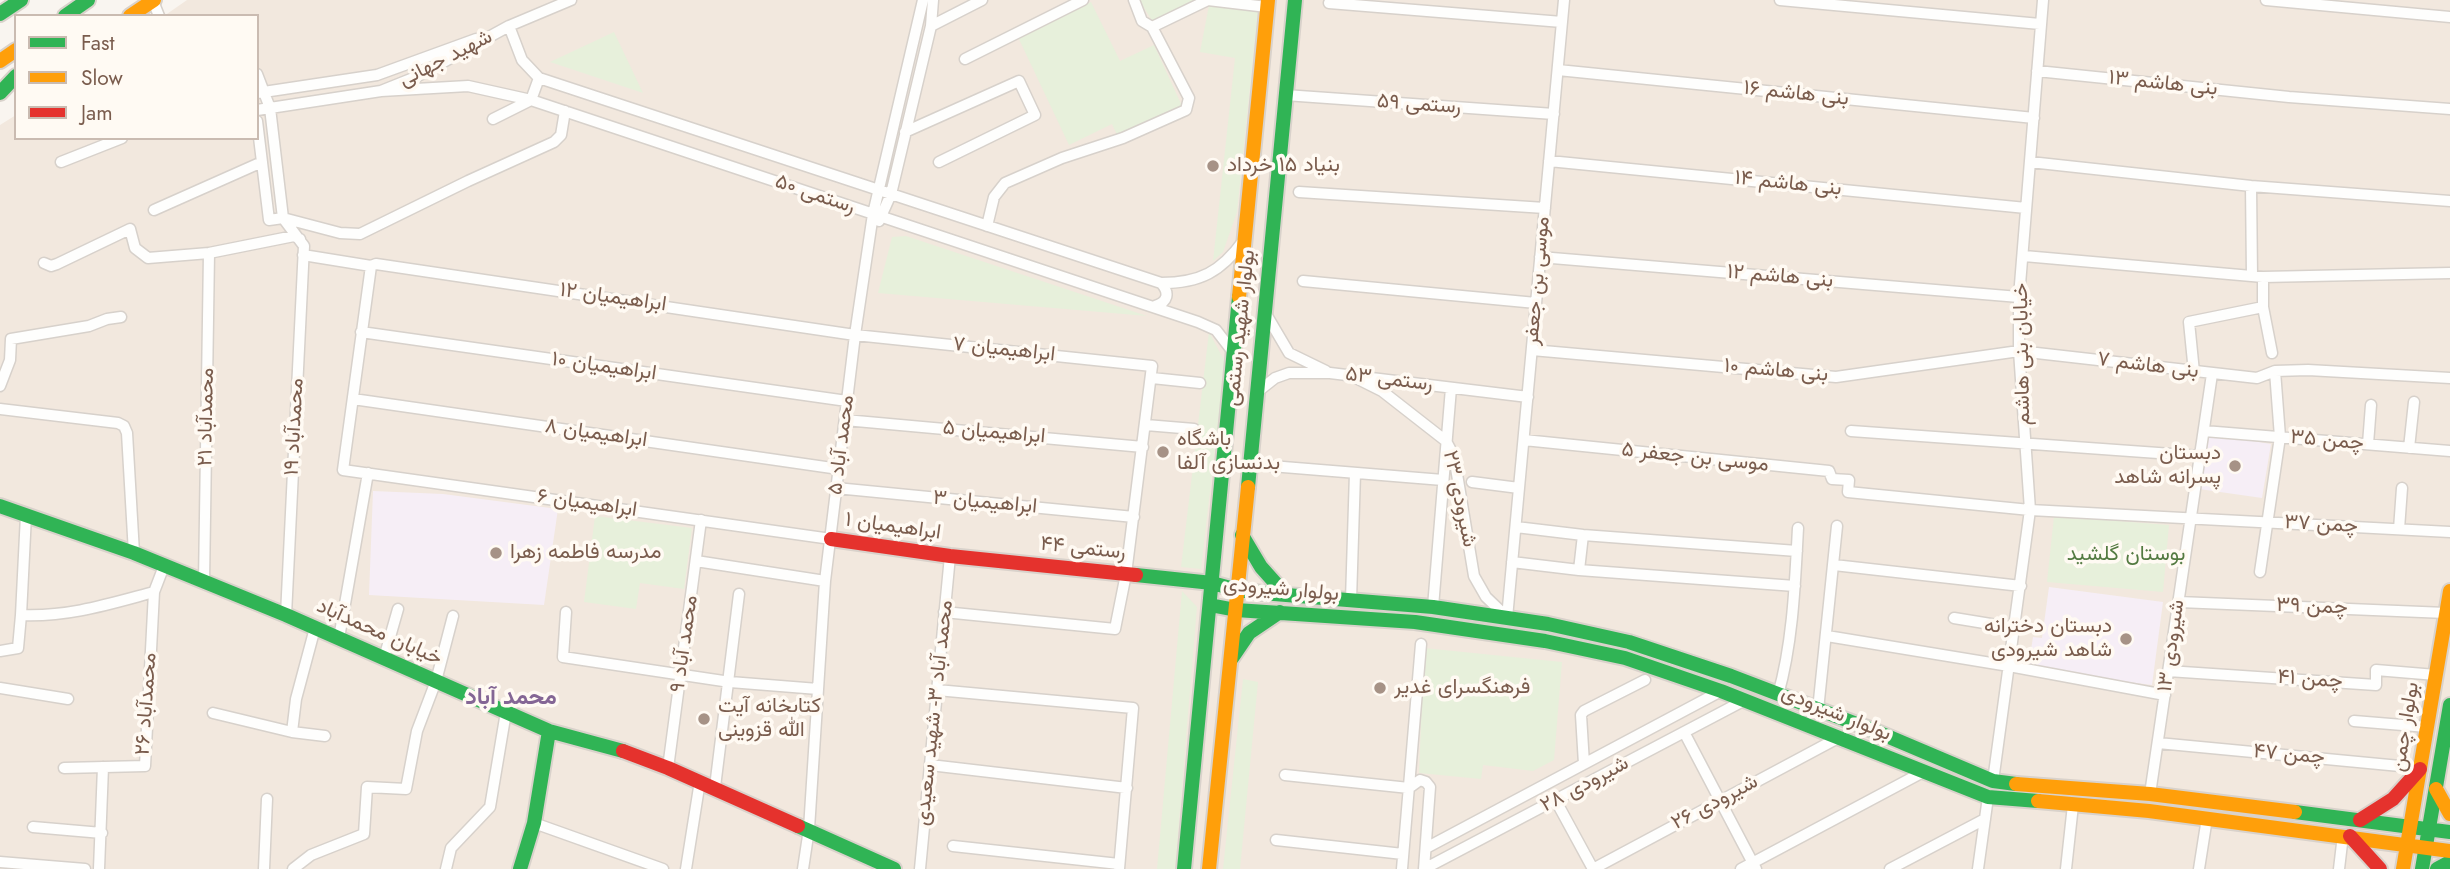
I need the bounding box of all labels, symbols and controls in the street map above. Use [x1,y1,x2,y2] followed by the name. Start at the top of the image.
[14,14,259,140] legend
[395,25,497,93] street label: شهید جهانی
[81,28,114,58] text: Fast
[81,63,123,93] text: Slow
[2107,66,2219,102] street label: بنی هاشم ۱۳
[1742,76,1850,112] street label: بنی هاشم ۱۶
[1376,89,1462,121] street label: رستمی ۵۹
[81,98,113,128] text: Jam
[1227,153,1340,179] place label: بنیاد ۱۵ خرداد
[1205,158,1221,174] marker: بنیاد ۱۵ خرداد
[1733,166,1843,202] street label: بنی هاشم ۱۴
[772,170,858,220] street label: رستمی ۵۰
[1520,215,1556,347] street label: موسی بن جعفر
[1220,249,1262,407] street label: بولوار شهید رستمی
[1726,260,1834,294] street label: بنی هاشم ۱۲
[558,278,668,318] street label: ابراهیمیان ۱۲
[2009,283,2037,425] street label: خیابان بنی هاشم
[952,332,1056,368] street label: ابراهیمیان ۷
[550,347,658,387] street label: ابراهیمیان ۱۰
[2096,347,2200,385] street label: بنی هاشم ۷
[1723,354,1829,388] street label: بنی هاشم ۱۰
[1344,362,1434,398] street label: رستمی ۵۳
[194,367,220,467] street label: محمدآباد ۲۱
[280,378,310,476] street label: محمدآباد ۱۹
[823,394,861,496] street label: محمد آباد ۵
[543,414,649,454] street label: ابراهیمیان ۸
[942,416,1046,450] street label: ابراهیمیان ۵
[2289,425,2365,457] street label: چمن ۳۵
[1177,427,1280,477] place label: باشگاه بدنسازی آلفا
[1620,438,1770,478] street label: موسی بن جعفر ۵
[2114,441,2221,491] place label: دبستان پسرانه شاهد
[1155,444,1171,460] marker: باشگاه بدنسازی آلفا
[1436,448,1482,550] street label: شیرودی ۲۳
[2227,458,2243,474] marker: دبستان پسرانه شاهد
[535,485,639,523] street label: ابراهیمیان ۶
[932,486,1038,520] street label: ابراهیمیان ۳
[843,508,943,546] street label: ابراهیمیان ۱
[2284,510,2358,540] street label: چمن ۳۷
[1039,532,1127,566] street label: رستمی ۴۴
[510,540,661,566] place label: مدرسه فاطمه زهرا
[2067,542,2185,568] park label: بوستان گلشید
[488,545,504,561] marker: مدرسه فاطمه زهرا
[1222,572,1340,608] street label: بولوار شیرودی
[2276,593,2348,621] street label: چمن ۳۹
[312,594,446,672] street label: خیابان محمدآباد
[666,594,704,694] street label: محمد آباد ۹
[2153,598,2191,694] street label: شیرودی ۱۳
[911,599,959,827] street label: محمد آباد ۳- شهید سعیدی
[1984,614,2112,664] place label: دبستان دخترانه شاهد شیرودی
[2118,631,2134,647] marker: دبستان دخترانه شاهد شیرودی
[131,652,163,756] street label: محمدآباد ۲۶
[2276,665,2344,695] street label: چمن ۴۱
[1394,675,1530,701] place label: فرهنگسرای غدیر
[1372,680,1388,696] marker: فرهنگسرای غدیر
[2386,680,2426,774] street label: بولوار چمن
[1777,681,1895,747] street label: بولوار شیرودی
[465,684,557,712] district label: محمد آباد
[718,694,821,744] place label: کتابخانه آیت الله قزوینی
[696,711,712,727] marker: کتابخانه آیت الله قزوینی
[2252,739,2326,771] street label: چمن ۴۷
[1536,751,1634,819] street label: شیرودی ۲۸
[1667,770,1763,836] street label: شیرودی ۲۶

